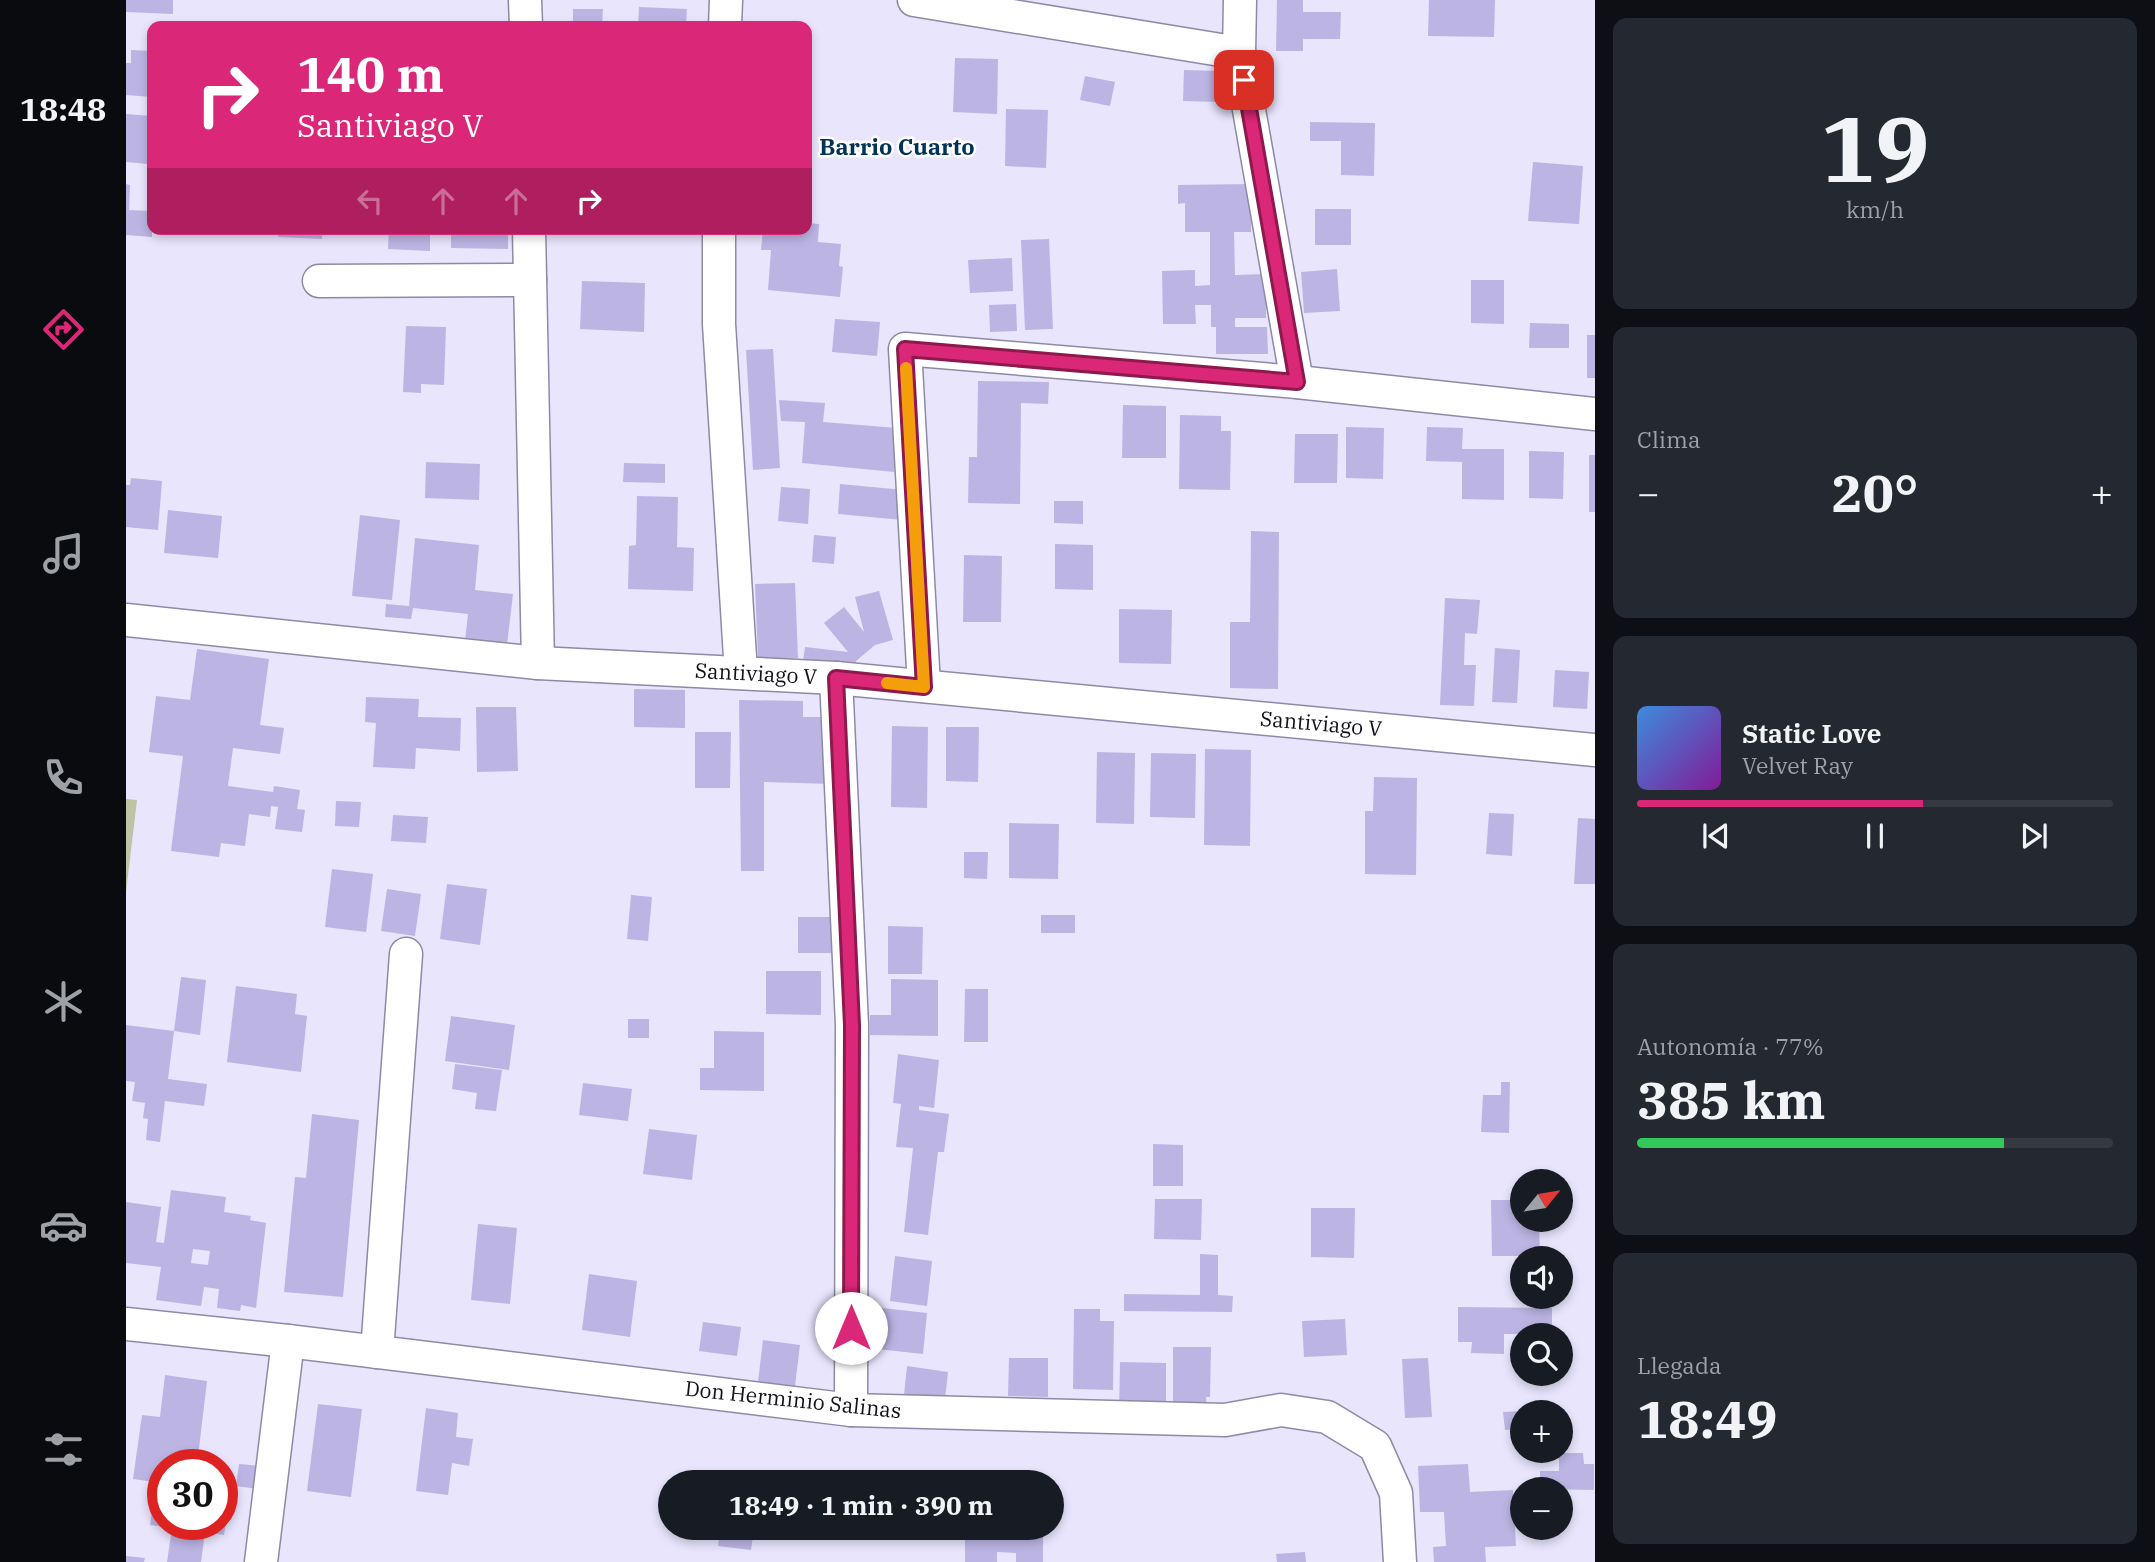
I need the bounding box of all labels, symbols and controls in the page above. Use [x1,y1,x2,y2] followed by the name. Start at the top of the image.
[297,42,444,105] text: 140 m
[182,49,273,140] icon: right
[1214,50,1274,110] pin
[1225,61,1263,99] icon: arrive
[20,88,106,130] text: 18:48
[1820,89,1930,207] text: 19
[297,104,484,146] text: Santiviago V
[819,131,975,161] district label: Barrio Cuarto
[351,182,389,220] icon: left
[424,182,462,220] icon: ahead
[497,182,535,220] icon: ahead
[570,182,608,220] icon: right
[1846,194,1904,224] text: km/h
[39,305,88,354] icon: directions
[1637,424,1701,454] text: Clima
[1832,459,1918,526] text: 20°
[1637,468,1660,517] text: −
[2090,468,2113,517] text: +
[39,529,88,578] icon: music
[694,656,818,690] street label: Santiviago V
[1259,704,1383,742] street label: Santiviago V
[1742,716,1881,750] text: Static Love
[1742,750,1853,780] text: Velvet Ray
[39,753,88,802] icon: phone
[1697,817,1735,855] icon: previous
[1856,817,1894,855] icon: pause
[2015,817,2053,855] icon: next
[39,977,88,1026] icon: climate
[1637,1031,1824,1061] text: Autonomía · 77%
[1637,1066,1826,1133] text: 385 km
[1510,1169,1573,1232] north arrow
[1510,1169,1573,1540] map controls
[39,1201,88,1250] icon: car
[1510,1246,1573,1309] button: sound
[814,1291,888,1365] position arrow
[1510,1323,1573,1386] button: search
[1637,1350,1721,1380] text: Llegada
[684,1374,903,1424] street label: Don Herminio Salinas
[1637,1385,1778,1452] text: 18:49
[1510,1400,1573,1463] button: +
[39,1425,88,1474] icon: filters
[147,1449,238,1540] speed limit sign: 30
[1510,1477,1573,1540] button: −
[729,1488,993,1522] text: 18:49 · 1 min · 390 m

